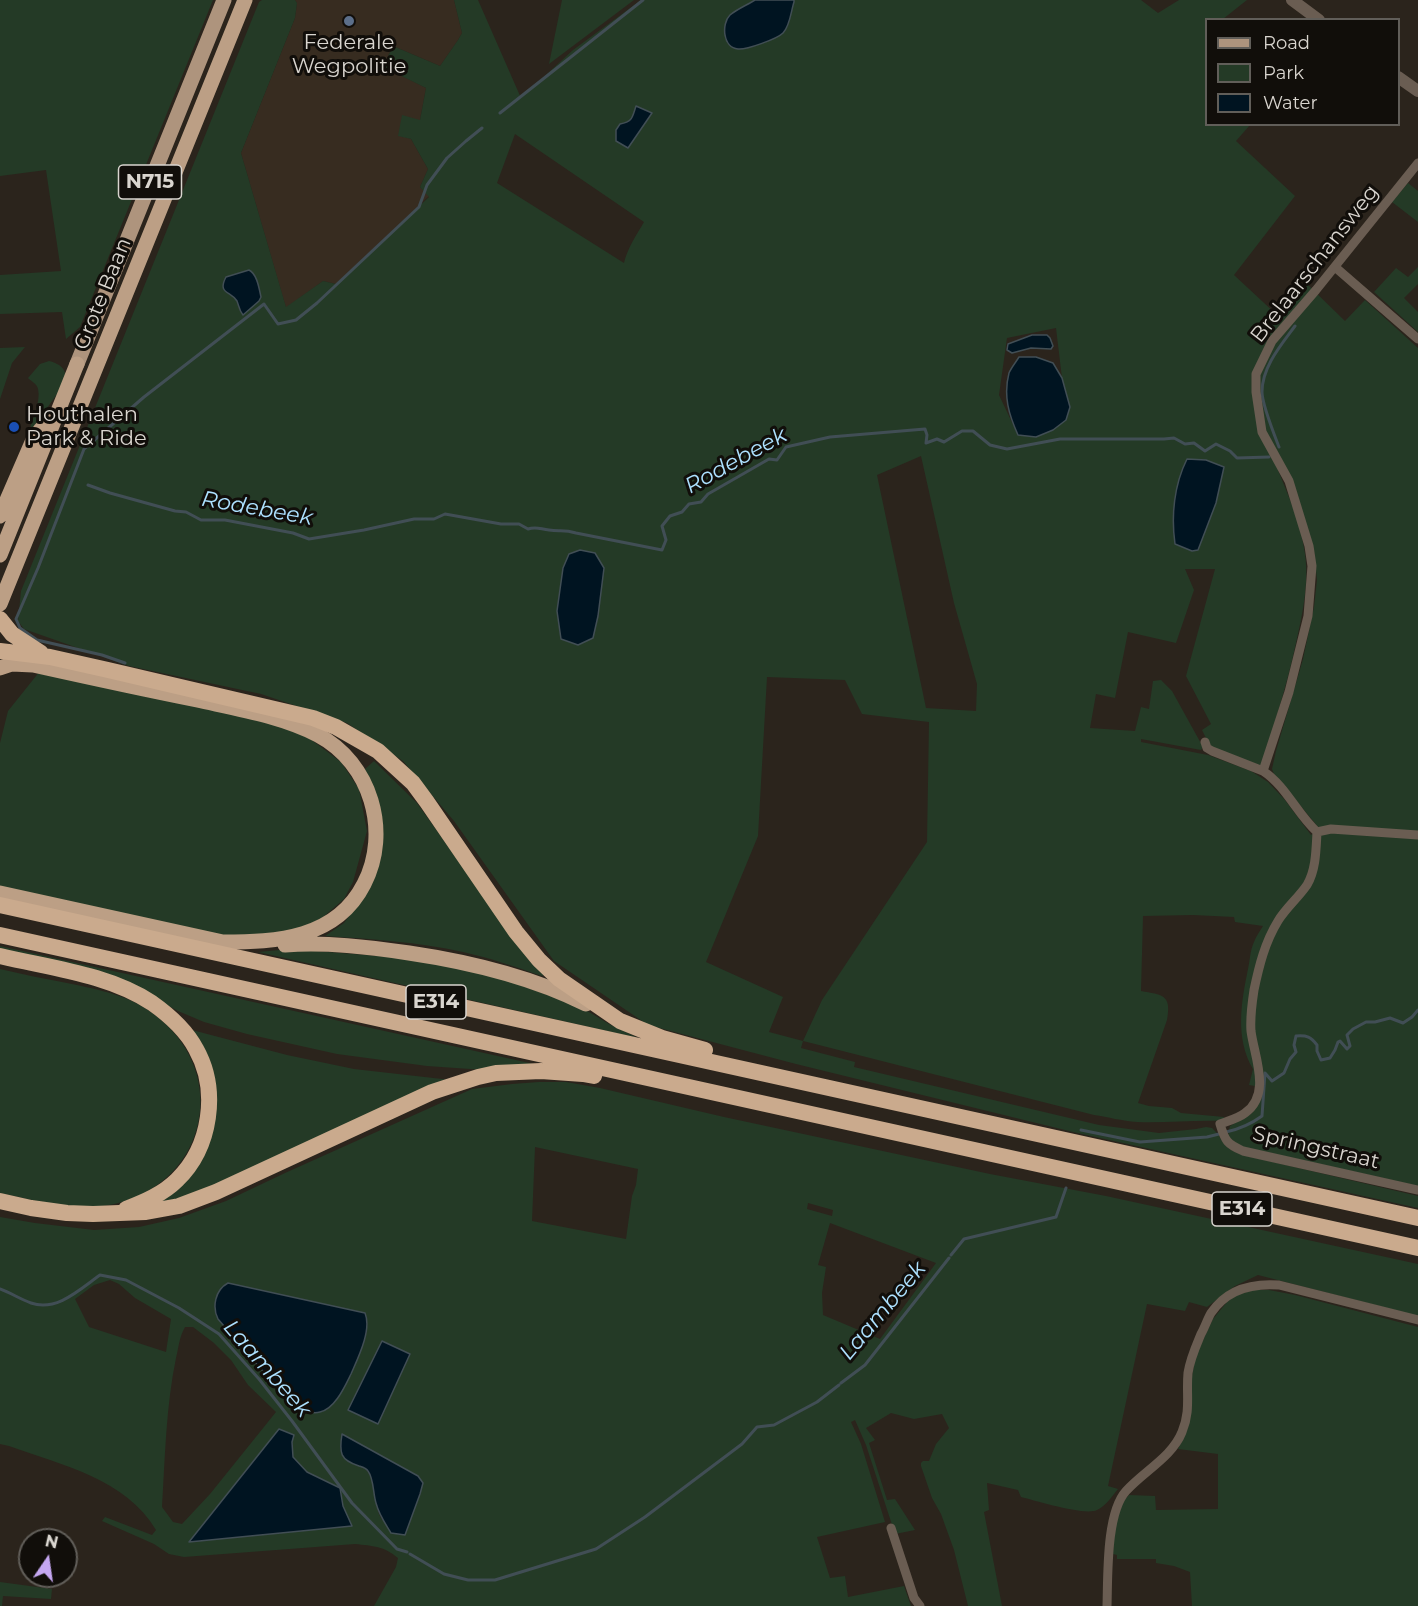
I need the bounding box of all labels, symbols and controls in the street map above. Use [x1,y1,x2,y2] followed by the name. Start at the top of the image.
[342,14,356,28] marker: Federale Wegpolitie
[1205,18,1400,126] legend
[292,30,406,80] place label: Federale Wegpolitie
[1263,32,1310,54] text: Road
[1263,62,1304,84] text: Park
[1263,92,1318,114] text: Water
[118,165,182,199] road number: N715
[1246,180,1384,348] street label: Brelaarschansweg
[69,234,137,354] street label: Grote Baan
[26,402,147,452] place label: Houthalen Park & Ride
[7,420,21,434] marker: Houthalen Park & Ride
[680,422,792,500] water label: Rodebeek
[199,486,315,532] water label: Rodebeek
[406,985,466,1019] road number: E314
[1250,1121,1382,1175] street label: Springstraat
[1212,1192,1272,1226] road number: E314
[834,1256,932,1366] water label: Laambeek
[218,1315,316,1423] water label: Laambeek
[18,1528,78,1588] north arrow
[43,1531,60,1553] text: N

